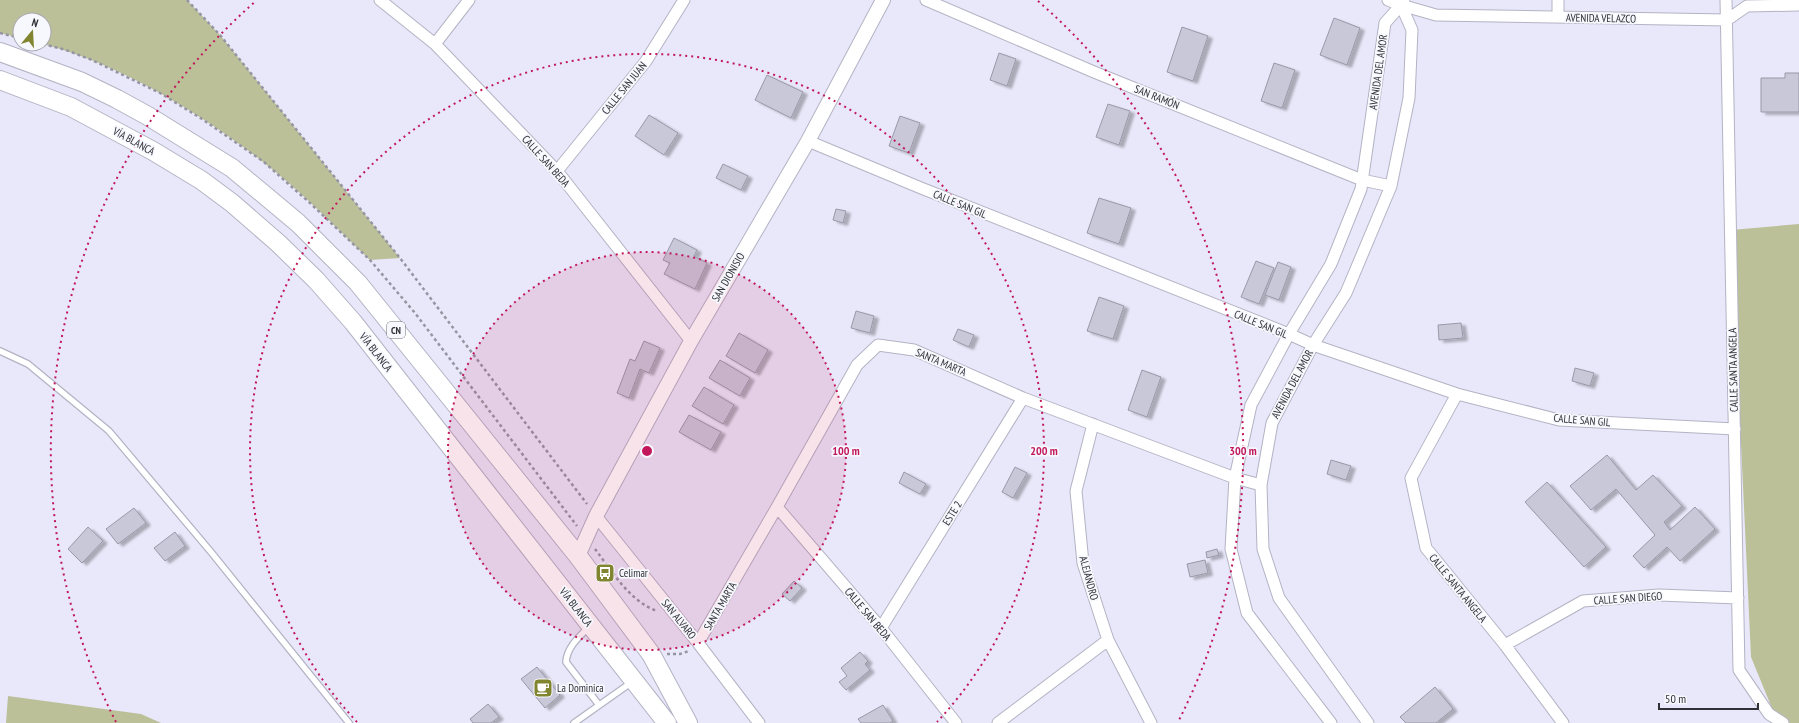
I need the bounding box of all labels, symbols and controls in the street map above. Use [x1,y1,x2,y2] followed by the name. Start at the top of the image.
[1566,10,1636,26] street label: AVENIDA VELAZCO
[12,12,52,52] north arrow
[30,15,40,30] text: N
[1366,33,1390,111] street label: AVENIDA DEL AMOR
[598,59,650,117] street label: CALLE SAN JUAN
[1132,82,1182,112] street label: SAN RAMÓN
[110,123,158,159] street label: VÍA BLANCA
[519,132,573,190] street label: CALLE SAN BEDA
[931,187,989,221] street label: CALLE SAN GIL
[708,250,748,304] street label: SAN DIONISIO
[1232,307,1290,341] street label: CALLE SAN GIL
[387,322,405,338] road number: CN
[1725,327,1741,412] street label: CALLE SANTA ANGELA
[356,329,396,375] street label: VÍA BLANCA
[913,345,969,379] street label: SANTA MARTA
[1268,347,1316,421] street label: AVENIDA DEL AMOR
[1553,411,1611,429] street label: CALLE SAN GIL
[832,443,860,458] text: 100 m
[1030,443,1058,458] text: 200 m
[1229,443,1257,458] text: 300 m
[640,444,654,458] centre of rings
[939,498,965,528] street label: ESTE 2
[1426,551,1490,626] street label: CALLE SANTA ANGELA
[1076,554,1102,602] street label: ALEJANDRO
[594,562,616,584] bus stop icon: Celimar
[619,566,648,580] place label: Celimar
[700,579,740,633] street label: SANTA MARTA
[556,584,596,630] street label: VÍA BLANCA
[842,585,895,644] street label: CALLE SAN BEDA
[1593,589,1663,607] street label: CALLE SAN DIEGO
[659,596,699,642] street label: SAN ALVARO
[532,677,554,699] cafe icon: La Dominica
[557,681,604,695] place label: La Dominica
[1659,685,1758,711] scale bar
[1665,691,1686,706] text: 50 m

